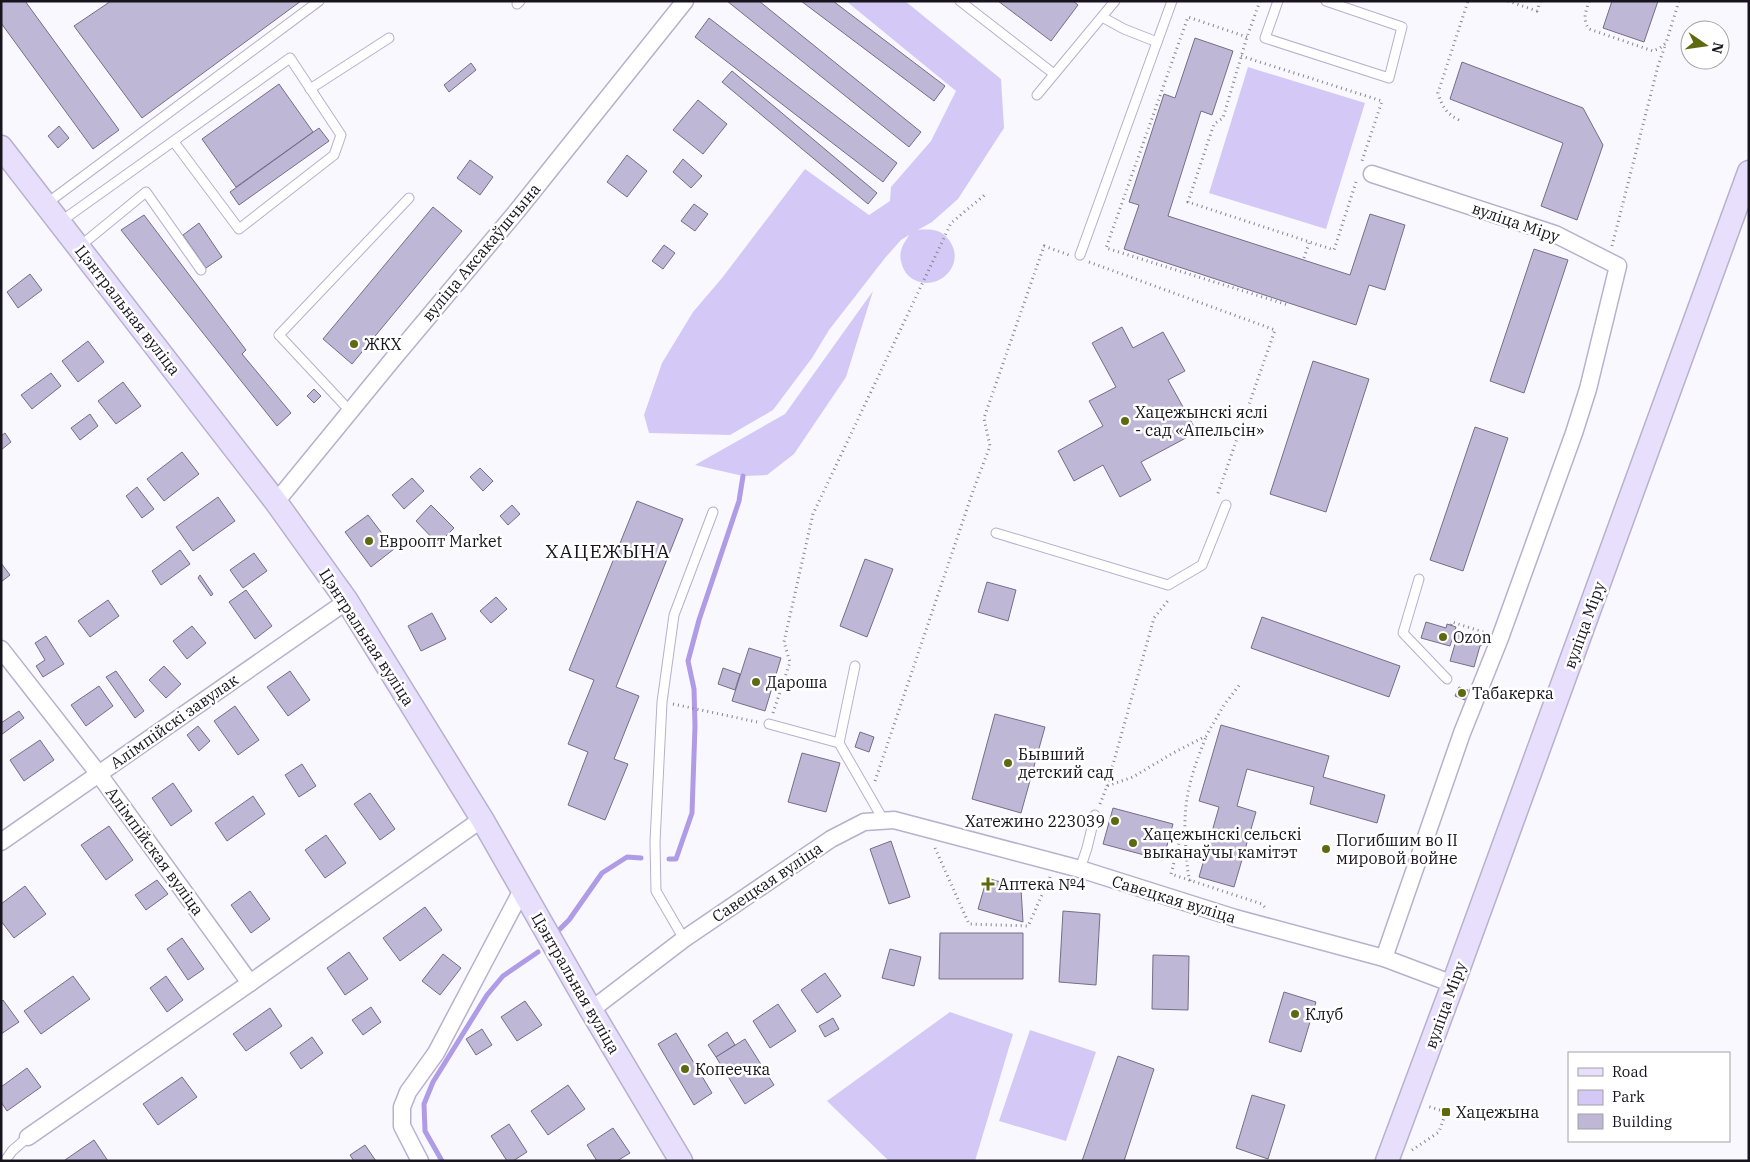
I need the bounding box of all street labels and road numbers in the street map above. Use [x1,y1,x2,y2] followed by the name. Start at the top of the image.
[417,179,545,325] street label: вуліца Аксакаўшчына
[1469,198,1563,247] street label: вуліца Міру
[71,241,185,379] street label: Цэнтральная вуліца
[315,565,419,710] street label: Цэнтральная вуліца
[1559,578,1609,671] street label: вуліца Міру
[106,669,242,773] street label: Алімпійскі завулак
[102,783,209,919] street label: Алімпійская вуліца
[708,838,826,926] street label: Савецкая вуліца
[1109,871,1239,927] street label: Савецкая вуліца
[527,909,625,1057] street label: Цэнтральная вуліца
[1420,958,1470,1051] street label: вуліца Міру

